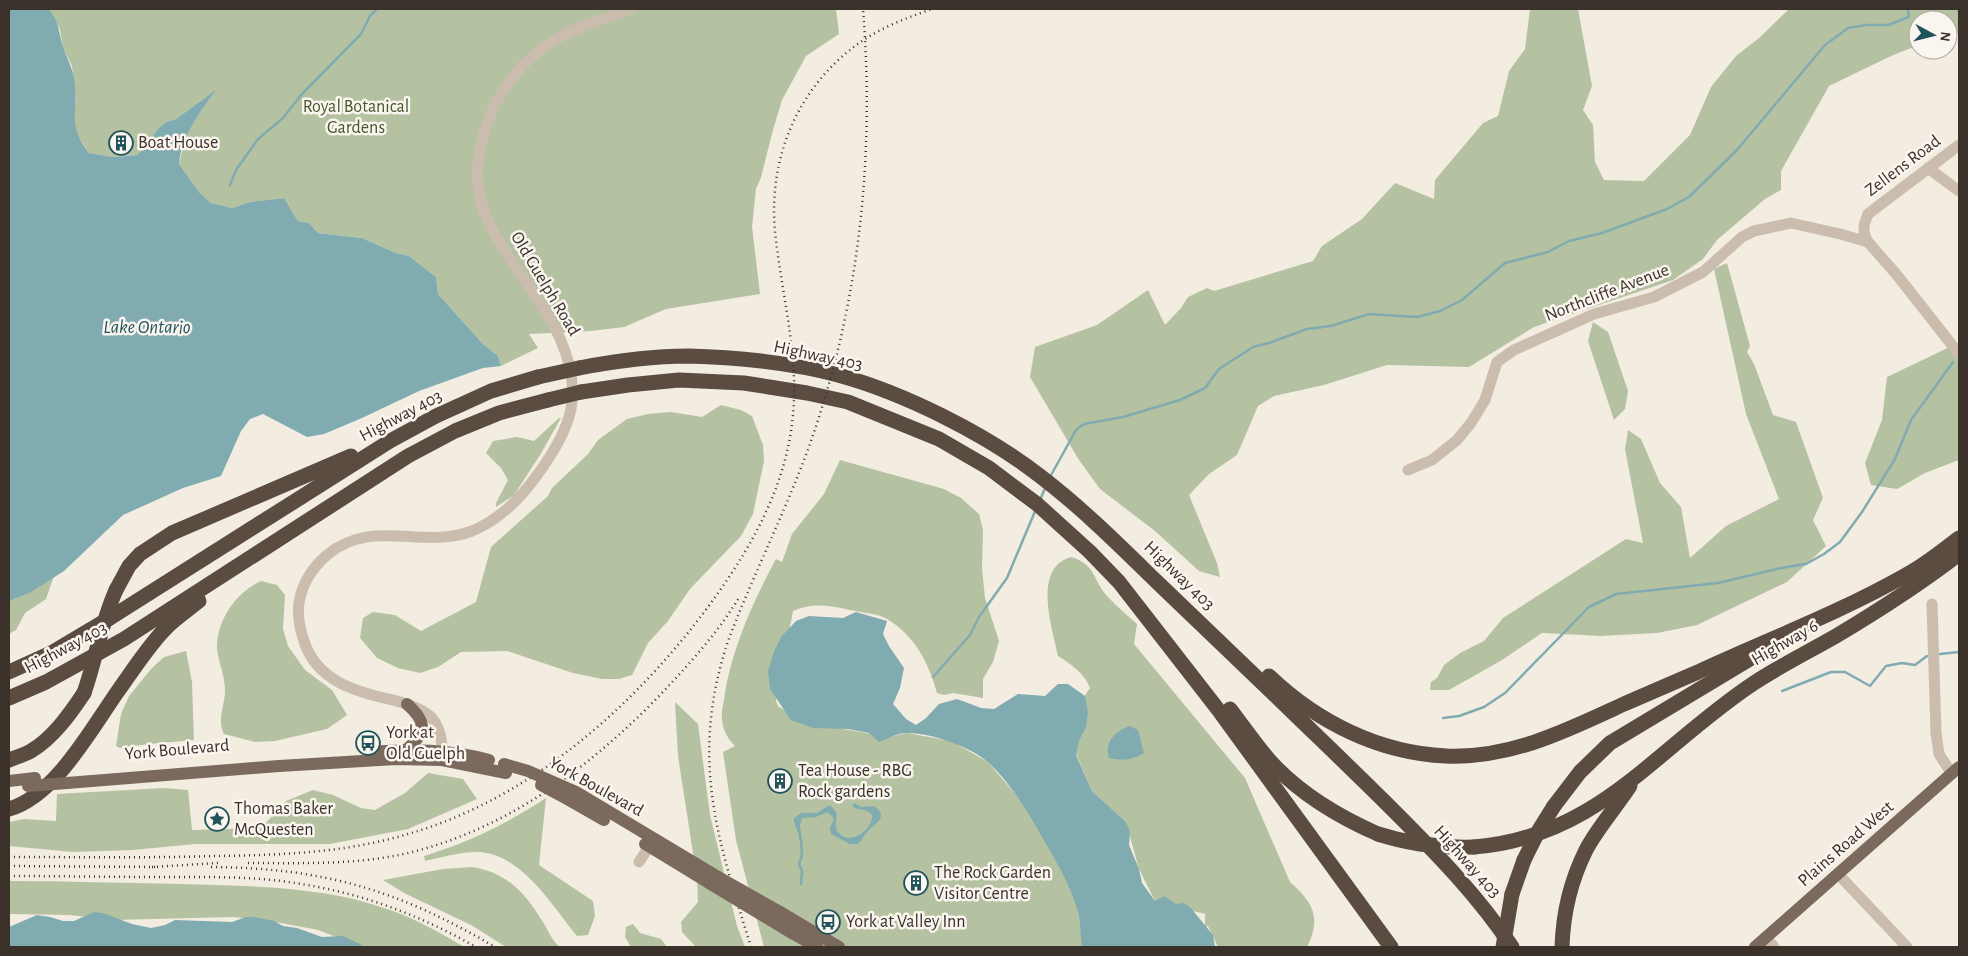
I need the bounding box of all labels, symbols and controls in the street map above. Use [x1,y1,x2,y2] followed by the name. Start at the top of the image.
[1908,10,1958,60] north arrow
[1937,31,1952,42] text: N
[303,98,409,137] park label: Royal Botanical Gardens
[108,130,134,156] building icon: Boat House
[1862,132,1944,200] street label: Zellens Road
[138,134,218,152] place label: Boat House
[507,229,583,339] street label: Old Guelph Road
[1542,261,1672,325] street label: Northcliffe Avenue
[103,318,191,337] water label: Lake Ontario
[772,338,864,374] street label: Highway 403
[357,387,445,445] street label: Highway 403
[1140,538,1218,614] street label: Highway 403
[1749,617,1821,669] street label: Highway 6
[22,619,110,677] street label: Highway 403
[386,724,465,763] place label: York at Old Guelph
[355,730,381,756] bus stop icon: York at Old Guelph
[124,736,230,764] street label: York Boulevard
[546,754,646,820] street label: York Boulevard
[798,762,912,801] place label: Tea House - RBG Rock gardens
[767,768,793,794] building icon: Tea House - RBG Rock gardens
[1795,798,1897,890] street label: Plains Road West
[234,800,333,839] place label: Thomas Baker McQuesten
[204,806,230,832] place icon: Thomas Baker McQuesten
[1430,822,1504,902] street label: Highway 403
[934,864,1051,903] place label: The Rock Garden Visitor Centre
[903,870,929,896] building icon: The Rock Garden Visitor Centre
[815,909,841,935] bus stop icon: York at Valley Inn
[846,913,965,931] place label: York at Valley Inn

